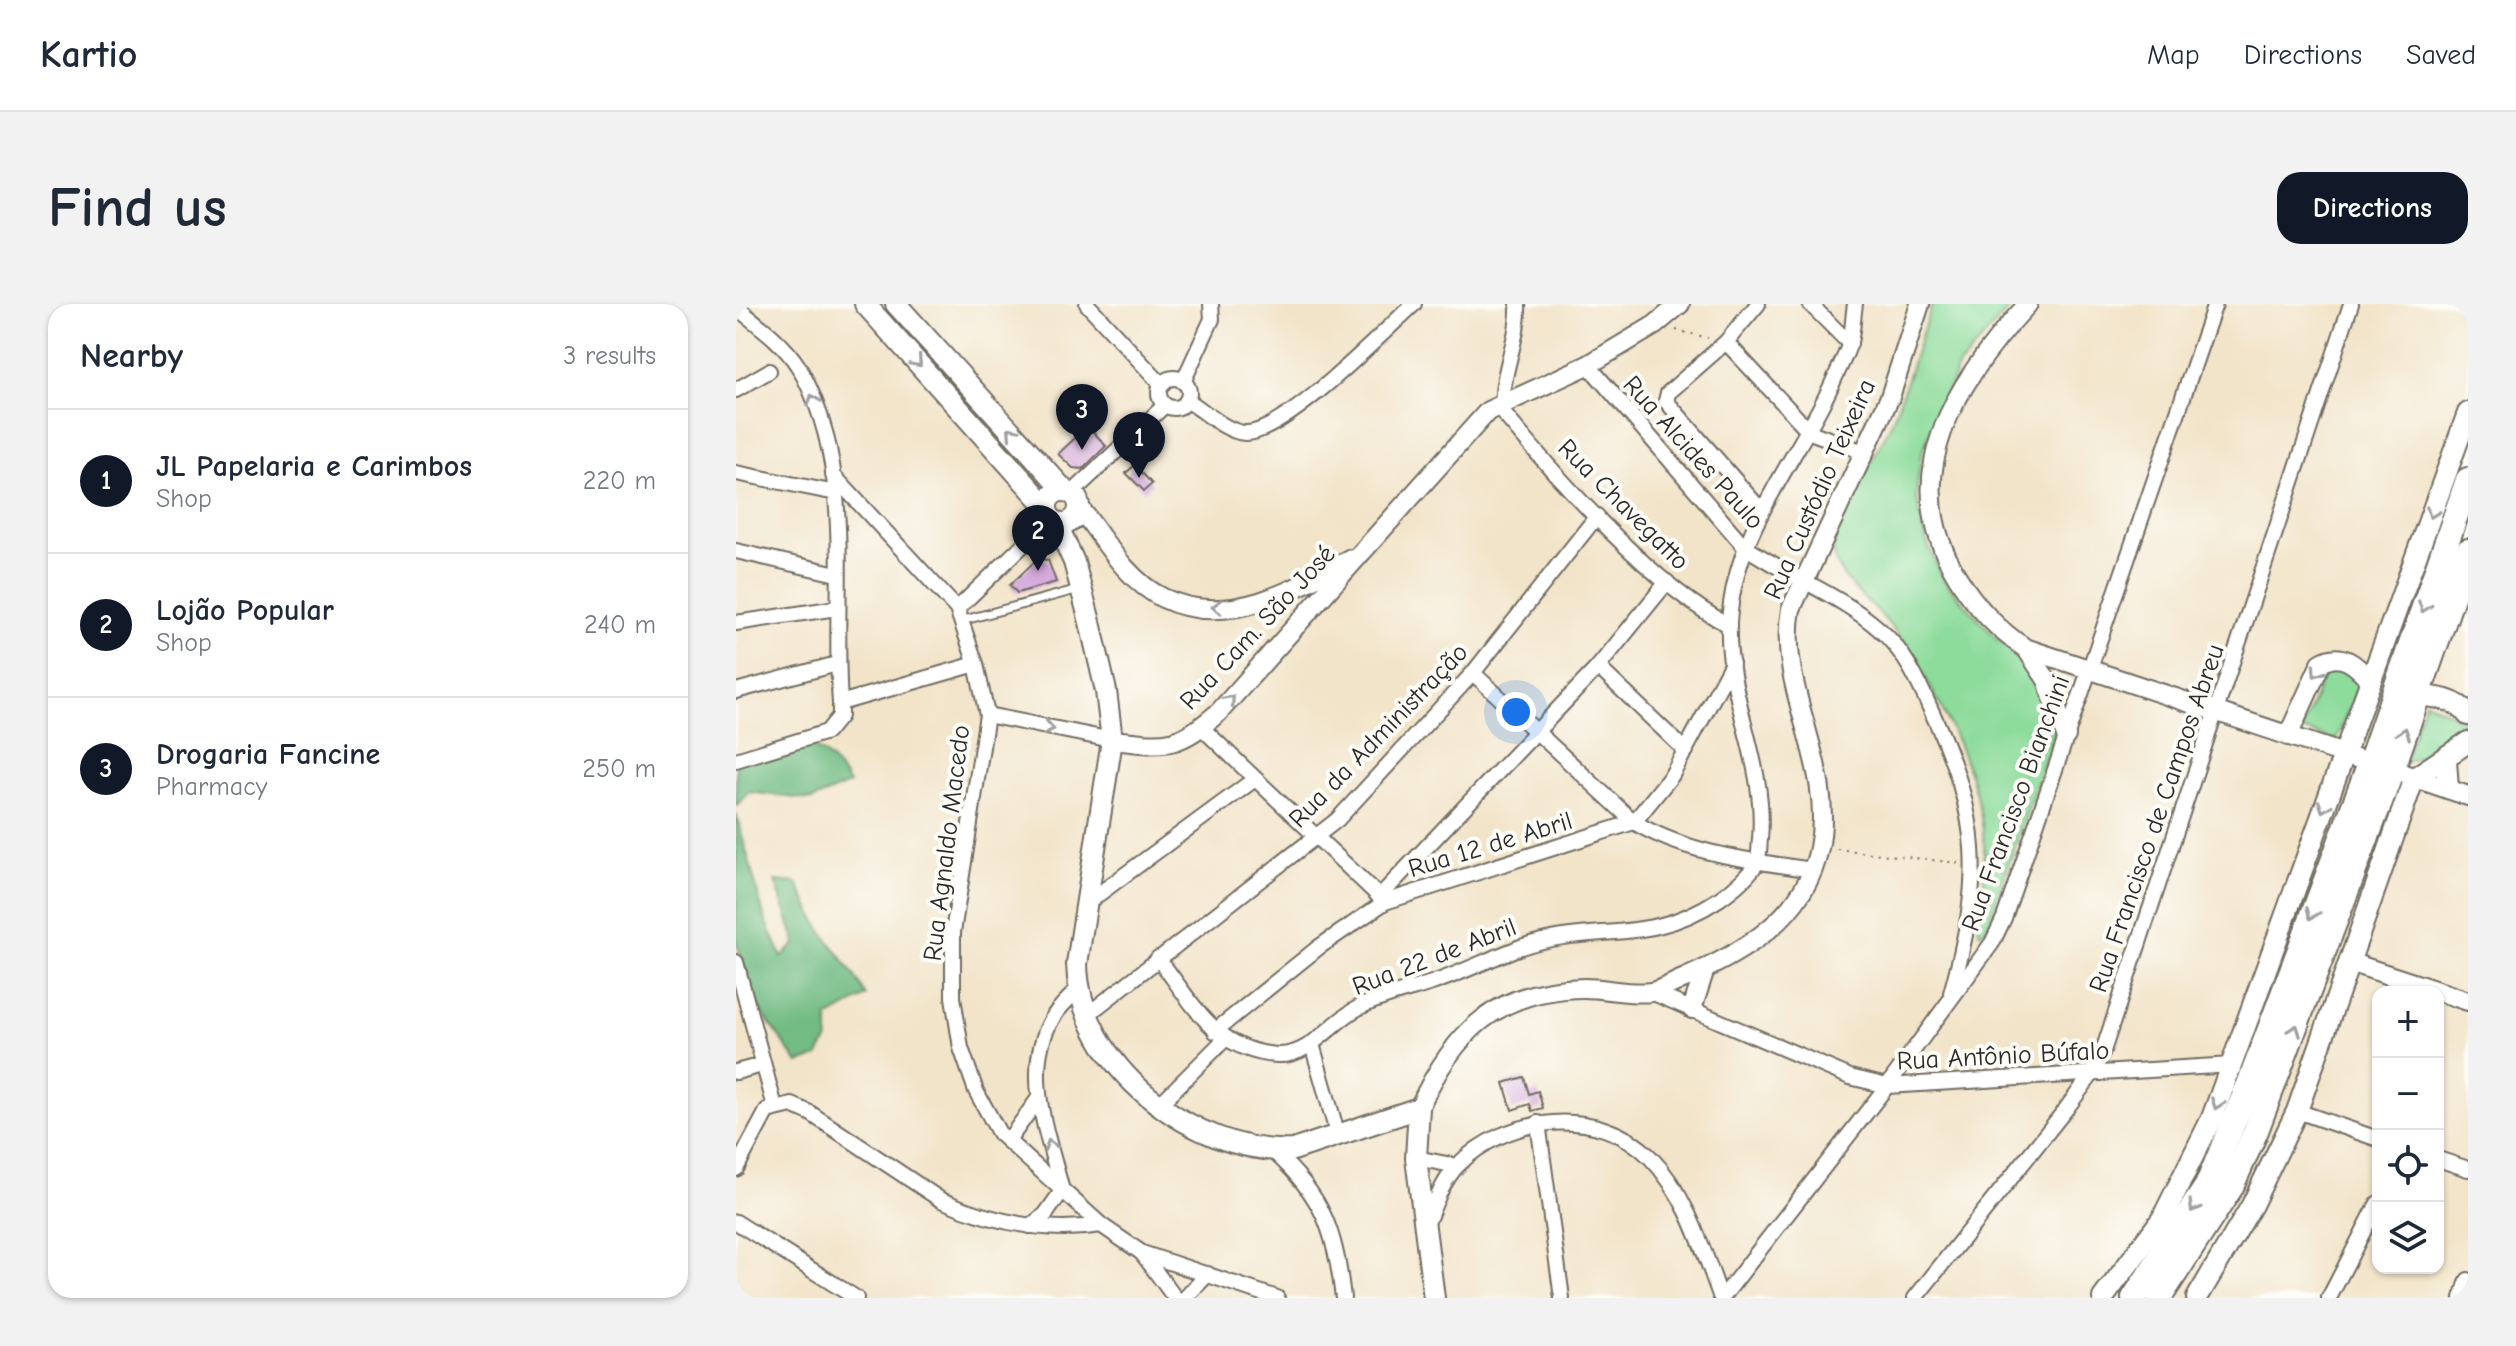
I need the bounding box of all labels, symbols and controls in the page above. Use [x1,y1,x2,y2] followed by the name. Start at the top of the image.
[40,33,137,77] text: Kartio
[2147,39,2200,71] text: Map
[2244,39,2362,71] text: Directions
[2406,39,2476,71] text: Saved
[2277,172,2468,244] button: Directions
[48,176,227,240] text: Find us
[80,336,183,376] text: Nearby
[563,341,656,371] text: 3 results
[908,353,922,368] one-way arrow
[1617,370,1770,536] street label: Rua Alcides Paulo
[1758,375,1882,604] street label: Rua Custódio Teixeira
[1056,384,1108,450] pin: 3
[806,394,823,408] one-way arrow
[1113,412,1165,478] pin: 1
[1008,427,1022,442] one-way arrow
[1552,433,1695,576] street label: Rua Chavegatto
[156,449,472,484] text: JL Papelaria e Carimbos
[101,466,111,496] text: 1
[583,466,656,496] text: 220 m
[156,484,212,514] text: Shop
[1012,505,1064,571] pin: 2
[2425,505,2442,519] one-way arrow
[1174,539,1342,716] street label: Rua Cam. São José
[156,593,334,628] text: Lojão Popular
[1210,598,1223,615] one-way arrow
[2417,599,2433,613] one-way arrow
[100,610,112,640] text: 2
[584,610,656,640] text: 240 m
[156,628,212,658] text: Shop
[1283,637,1474,834] street label: Rua da Administração
[2083,640,2231,996] street label: Rua Francisco de Campos Abreu
[2311,664,2326,678] one-way arrow
[1956,671,2076,935] street label: Rua Francisco Bianchini
[1496,692,1536,732] your location
[1221,695,1235,709] one-way arrow
[1043,718,1056,735] one-way arrow
[918,723,976,963] street label: Rua Agnaldo Macedo
[2395,727,2411,741] one-way arrow
[156,737,380,772] text: Drogaria Fancine
[100,754,112,784] text: 3
[582,754,656,784] text: 250 m
[156,772,267,802] text: Pharmacy
[2318,799,2334,813] one-way arrow
[1405,806,1576,884] street label: Rua 12 de Abril
[2305,906,2322,920] one-way arrow
[1348,912,1521,1002] street label: Rua 22 de Abril
[2372,986,2444,1274] map controls
[2372,986,2444,1058] button: +
[2285,1024,2302,1038] one-way arrow
[1896,1035,2110,1077] street label: Rua Antônio Búfalo
[2372,1058,2444,1130] button: −
[2210,1096,2227,1110] one-way arrow
[2372,1130,2444,1202] button: locate
[1043,1139,1059,1153] one-way arrow
[2188,1198,2204,1213] one-way arrow
[2372,1202,2444,1274] button: layers

